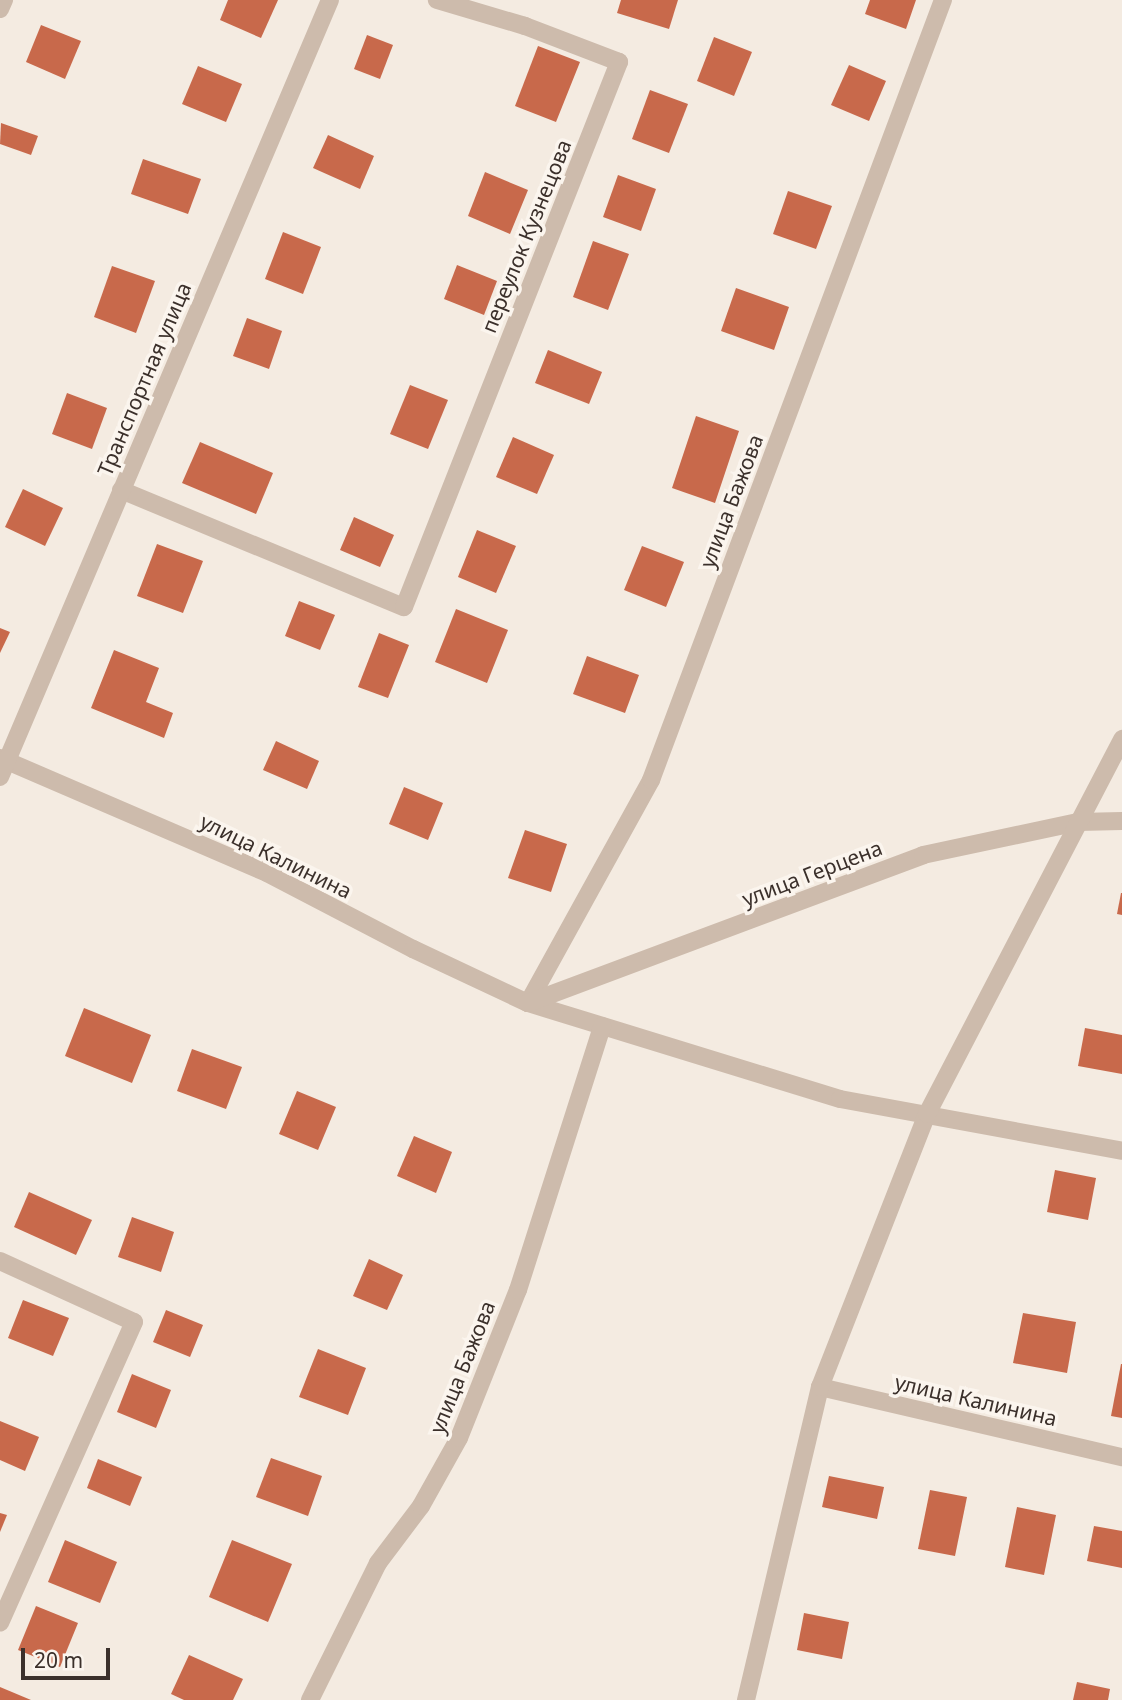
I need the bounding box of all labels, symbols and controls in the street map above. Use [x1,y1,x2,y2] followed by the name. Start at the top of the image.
[476,136,576,336] street label: переулок Кузнецова
[92,278,196,480] street label: Транспортная улица
[694,431,768,571] street label: улица Бажова
[196,808,356,904] street label: улица Калинина
[738,835,886,911] street label: улица Герцена
[424,1297,500,1437] street label: улица Бажова
[893,1369,1059,1431] street label: улица Калинина
[24,1634,114,1678] scale bar
[34,1646,83,1674] text: 20 m

